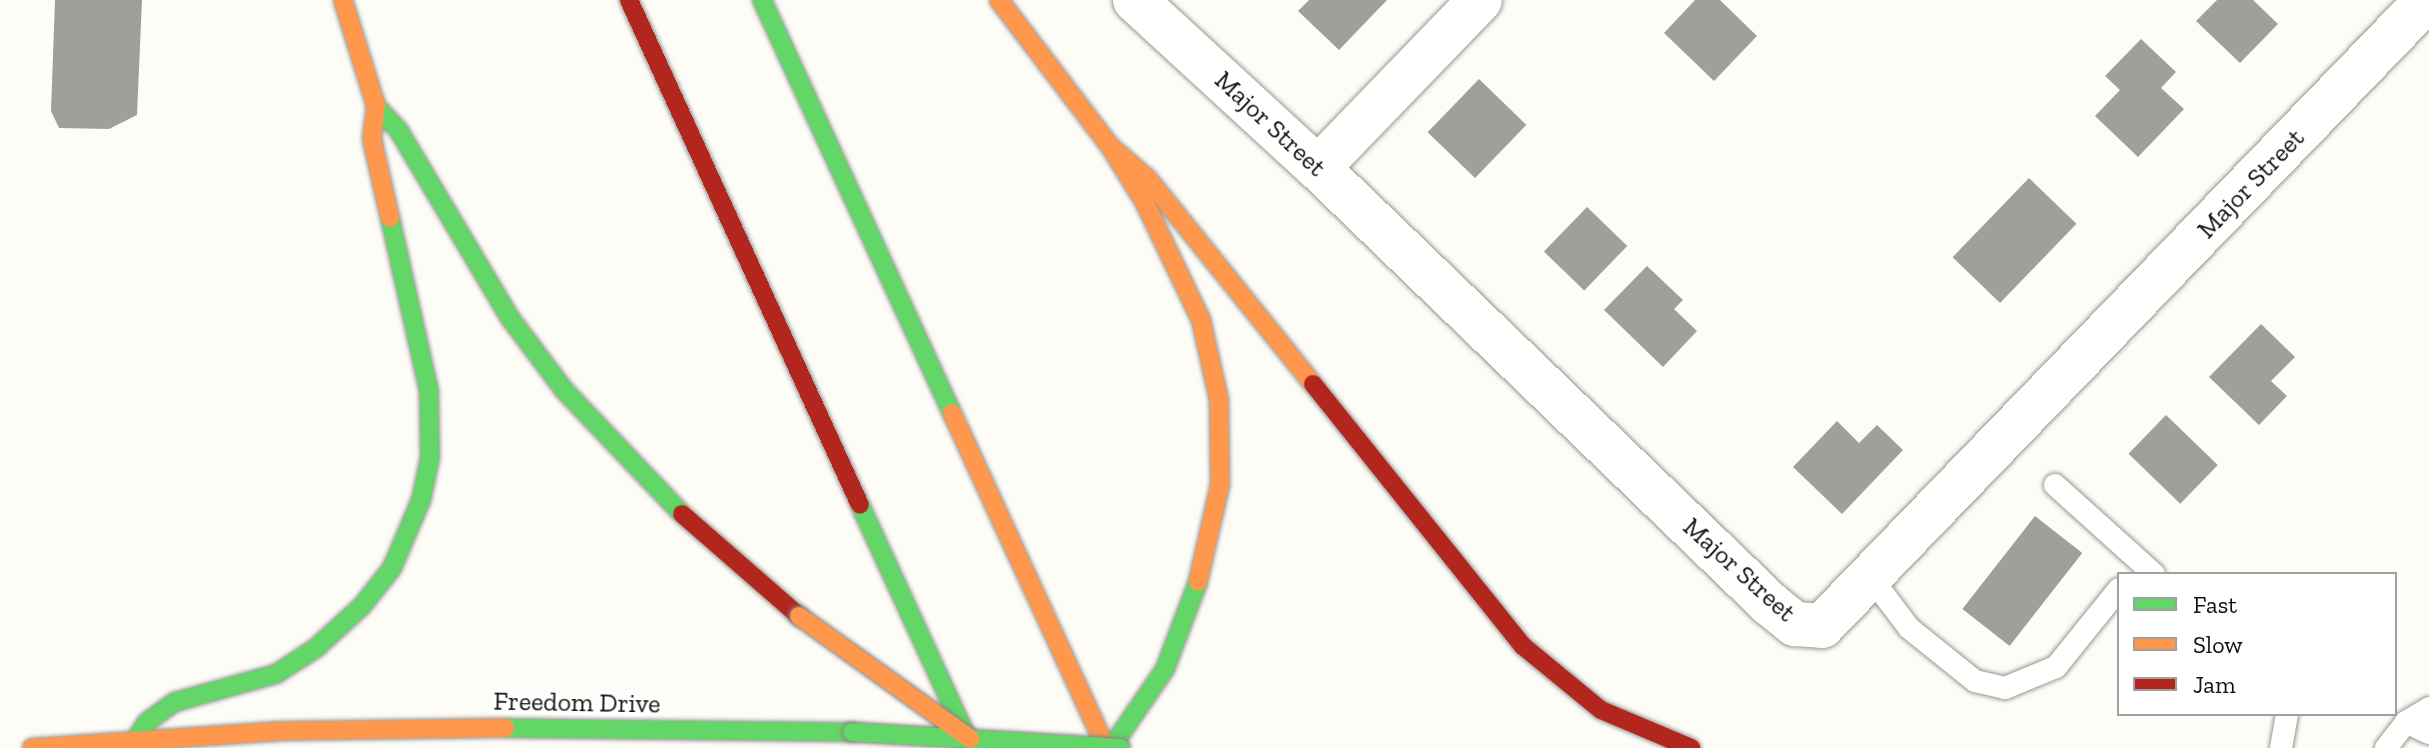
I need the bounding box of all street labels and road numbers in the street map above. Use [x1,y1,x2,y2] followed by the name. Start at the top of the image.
[1208,65,1332,183] street label: Major Street
[2191,123,2311,245] street label: Major Street
[1676,511,1802,629] street label: Major Street
[493,686,661,720] street label: Freedom Drive

